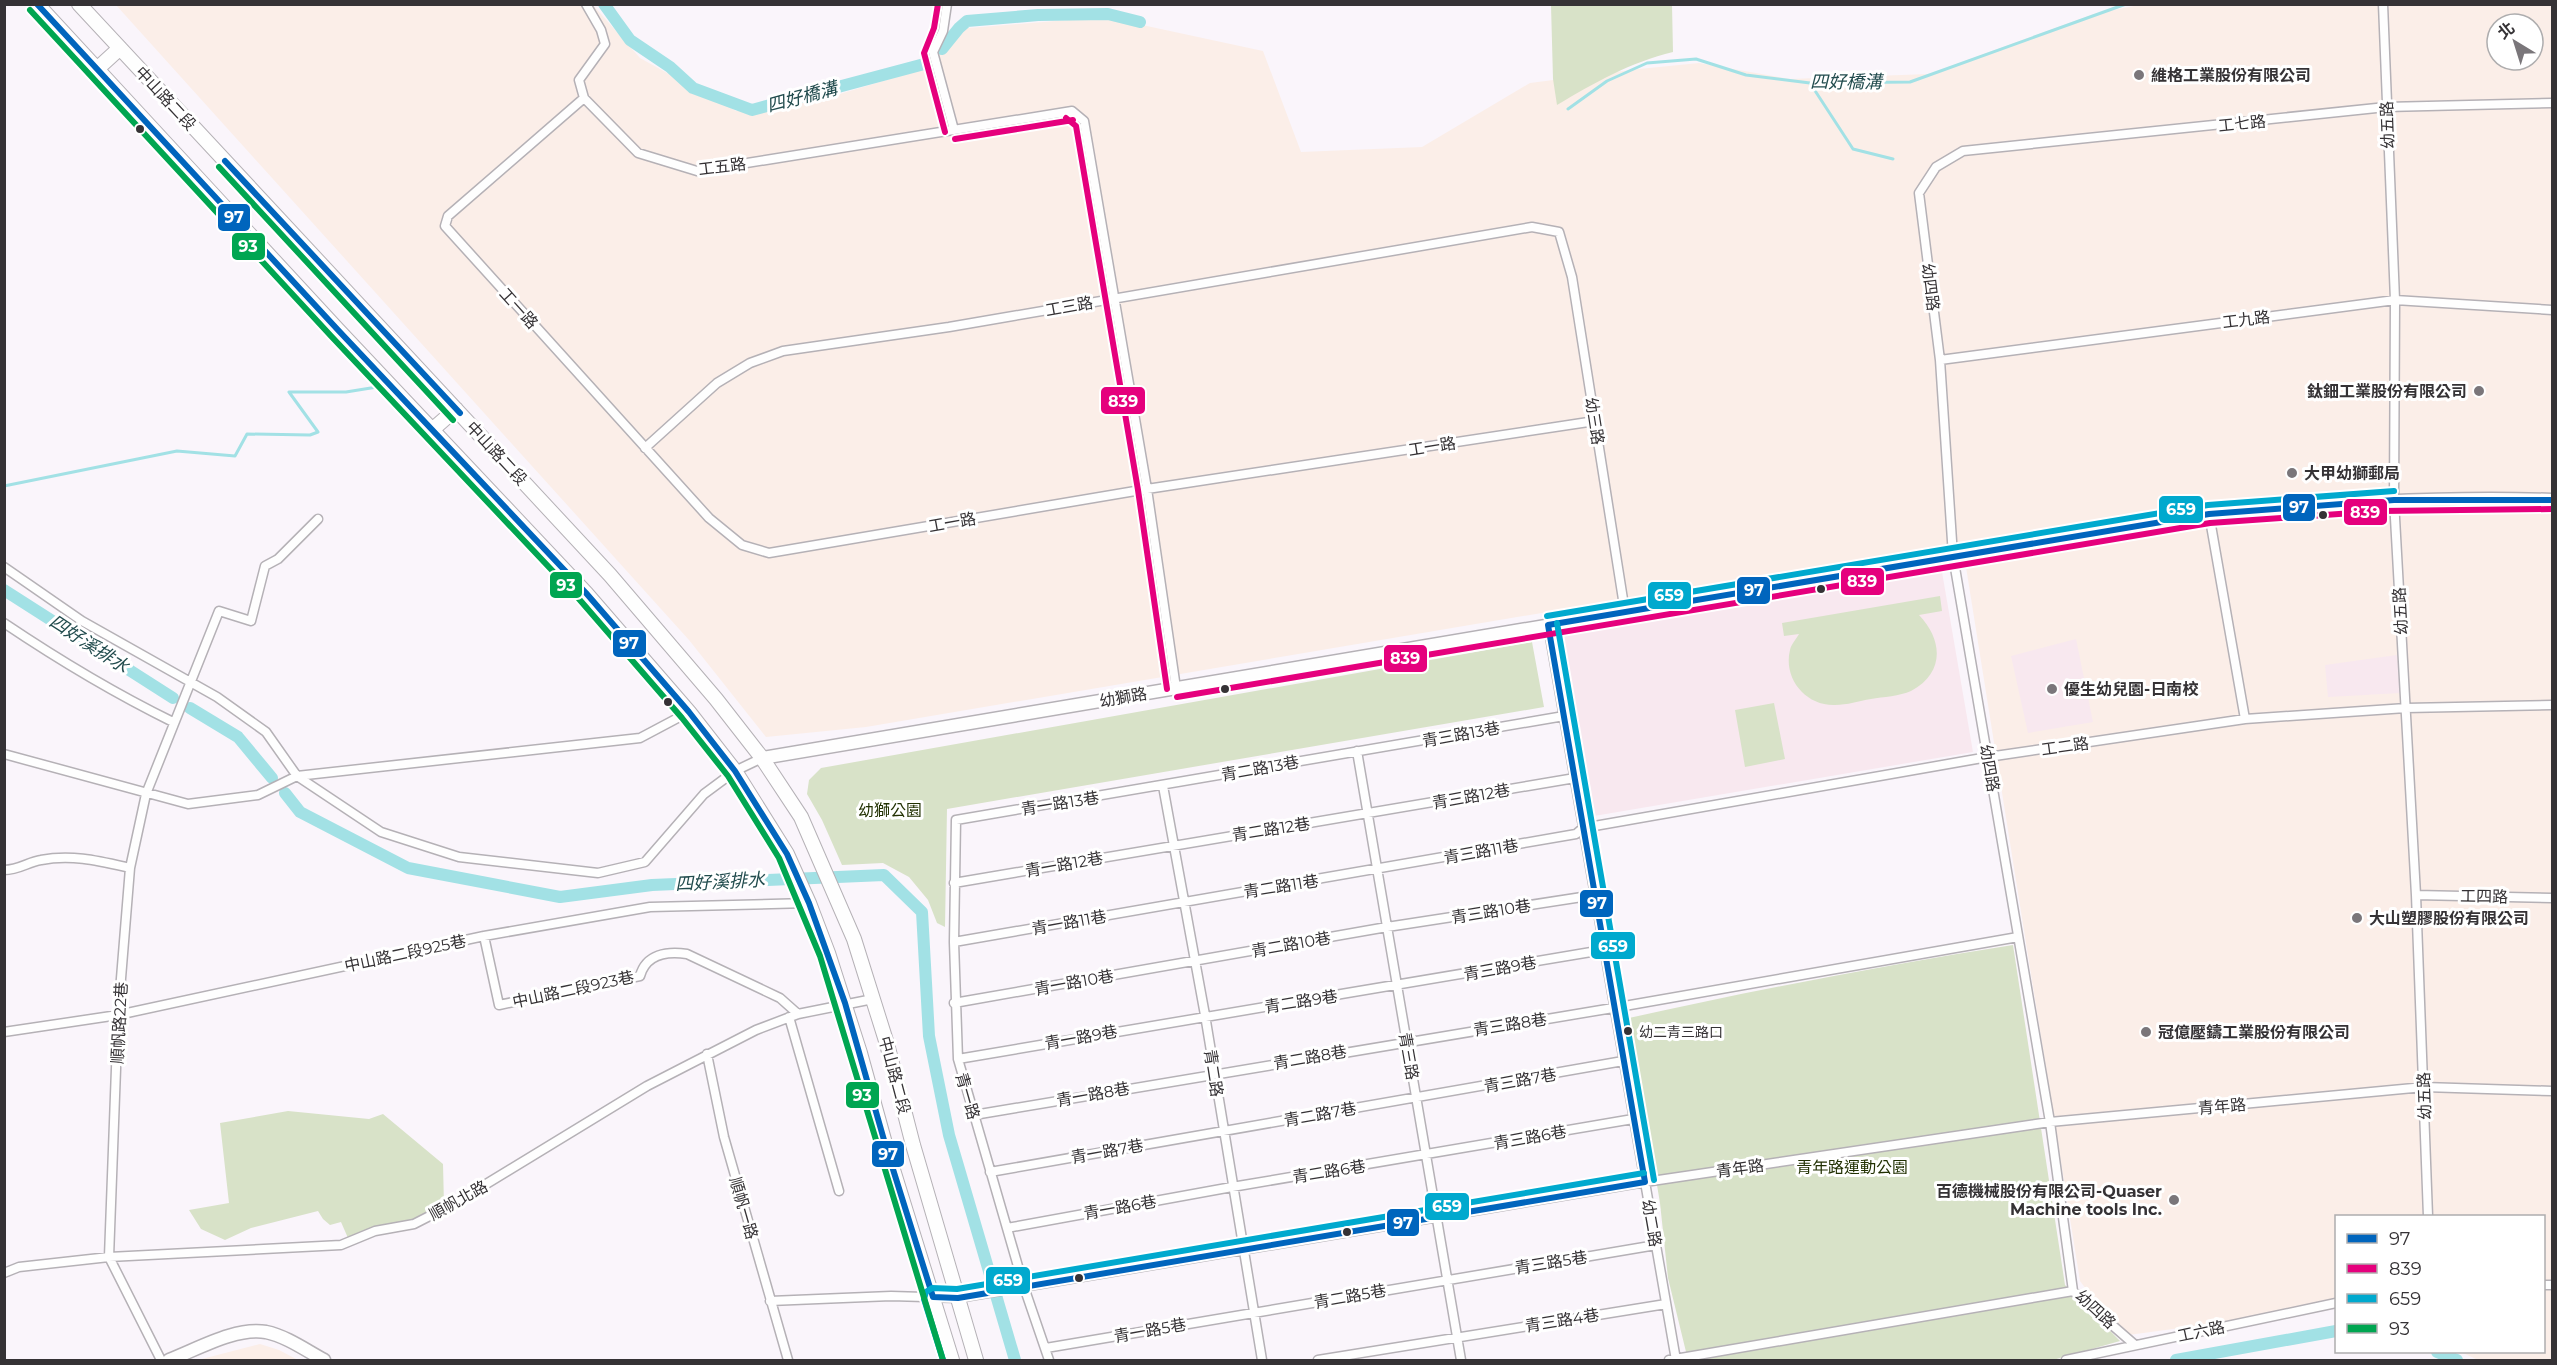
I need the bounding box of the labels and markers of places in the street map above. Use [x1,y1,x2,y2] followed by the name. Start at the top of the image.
[2151,66,2311,85] place label: 維格工業股份有限公司
[2132,68,2146,82] marker: 維格工業股份有限公司
[134,123,146,135] unlabelled marker
[2307,382,2467,401] place label: 鈦鈿工業股份有限公司
[2472,384,2486,398] marker: 鈦鈿工業股份有限公司
[2304,464,2400,483] place label: 大甲幼獅郵局
[2285,466,2299,480] marker: 大甲幼獅郵局
[2317,509,2329,521] unlabelled marker
[1815,583,1827,595] unlabelled marker
[2064,680,2199,699] place label: 優生幼兒園-日南校
[2045,682,2059,696] marker: 優生幼兒園-日南校
[1219,683,1231,695] unlabelled marker
[662,696,674,708] unlabelled marker
[2369,909,2529,928] place label: 大山塑膠股份有限公司
[2350,911,2364,925] marker: 大山塑膠股份有限公司
[1639,1023,1723,1041] place label: 幼二青三路口
[2158,1023,2350,1042] place label: 冠億壓鑄工業股份有限公司
[1622,1025,1634,1037] marker: 幼二青三路口
[2139,1025,2153,1039] marker: 冠億壓鑄工業股份有限公司
[1936,1182,2162,1219] place label: 百德機械股份有限公司-Quaser Machine tools Inc.
[2167,1193,2181,1207] marker: 百德機械股份有限公司-Quaser Machine tools Inc.
[1341,1226,1353,1238] unlabelled marker
[1073,1272,1085,1284] unlabelled marker

